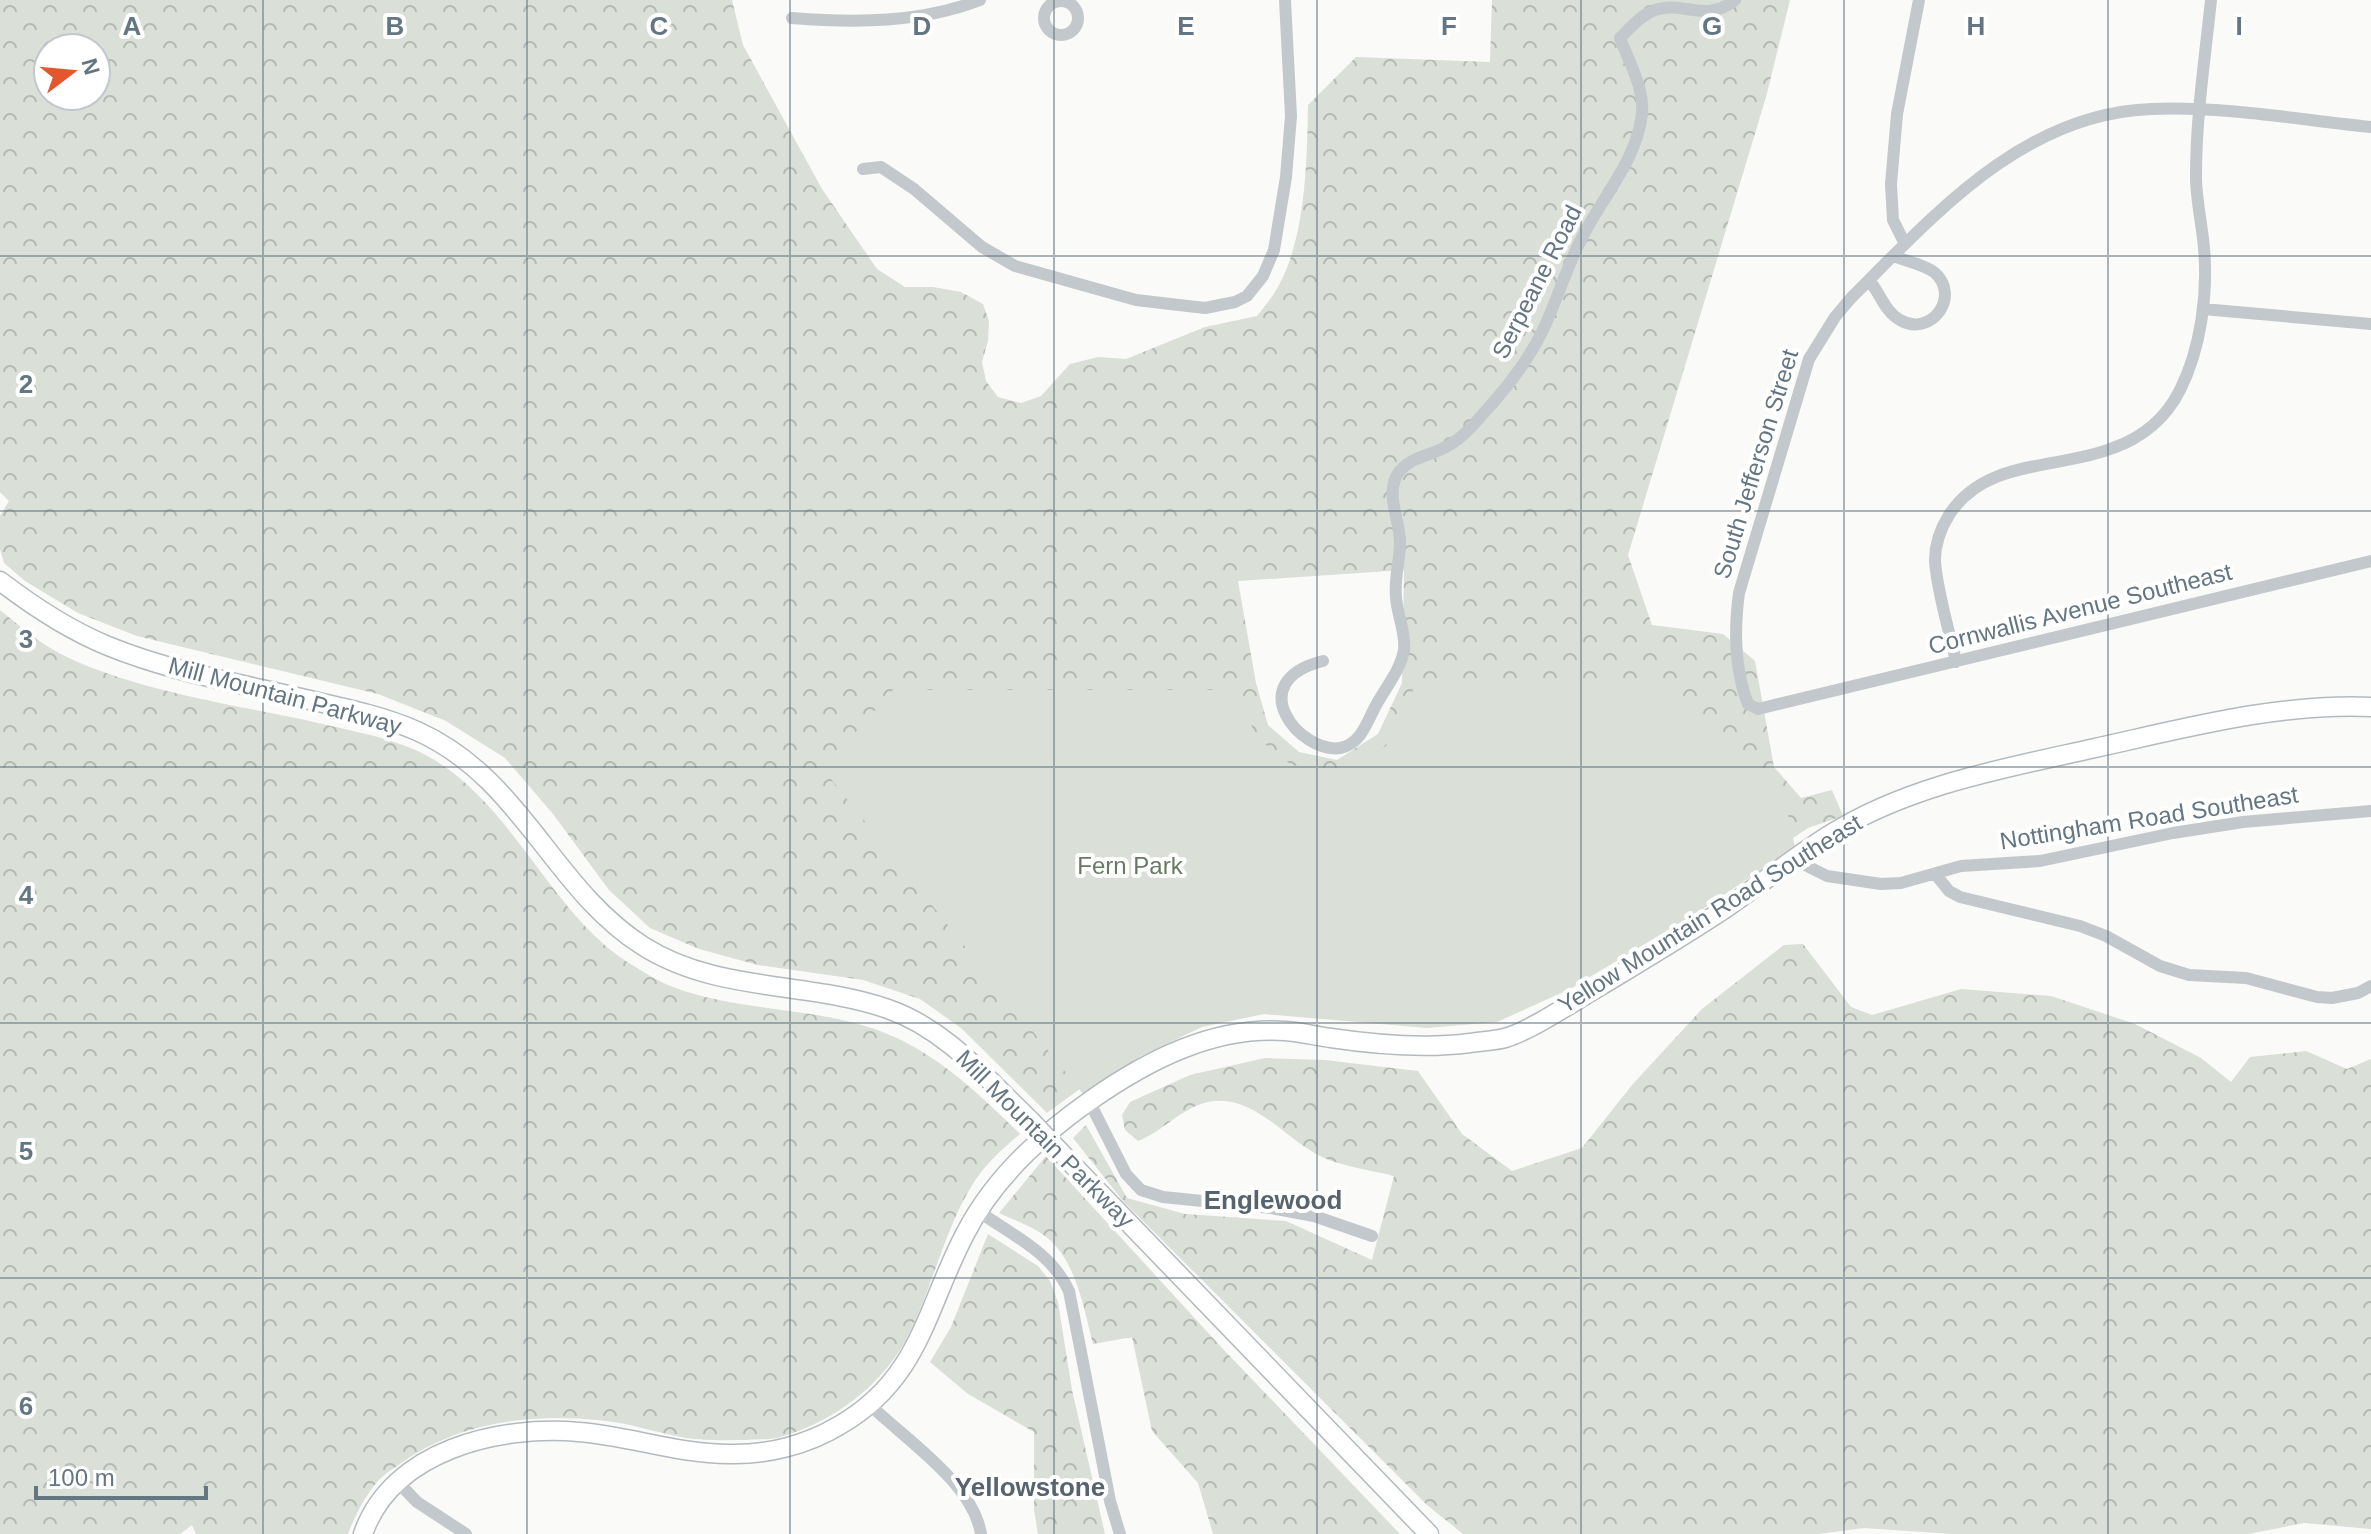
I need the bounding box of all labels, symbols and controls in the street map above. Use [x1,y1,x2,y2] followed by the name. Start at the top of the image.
[123,11,142,41] text: A
[386,11,404,41] text: B
[650,11,669,41] text: C
[913,11,931,41] text: D
[1177,11,1195,41] text: E
[1441,11,1457,41] text: F
[1702,11,1722,41] text: G
[1967,11,1985,41] text: H
[2235,11,2243,41] text: I
[32,32,112,112] north arrow
[77,56,105,78] text: N
[1486,201,1587,363] street label: Serpeane Road
[1708,346,1803,582] street label: South Jefferson Street
[19,369,33,399] text: 2
[1925,558,2235,659] street label: Cornwallis Avenue Southeast
[19,624,33,654] text: 3
[166,651,405,740] street label: Mill Mountain Parkway
[1998,781,2300,854] street label: Nottingham Road Southeast
[1553,809,1867,1018] street label: Yellow Mountain Road Southeast
[1077,852,1184,879] park label: Fern Park
[19,880,34,910] text: 4
[951,1044,1140,1233] street label: Mill Mountain Parkway
[19,1136,33,1166] text: 5
[1204,1185,1342,1215] district label: Englewood
[19,1391,33,1421] text: 6
[36,1450,206,1500] scale bar
[48,1464,115,1491] text: 100 m
[955,1472,1105,1502] district label: Yellowstone

